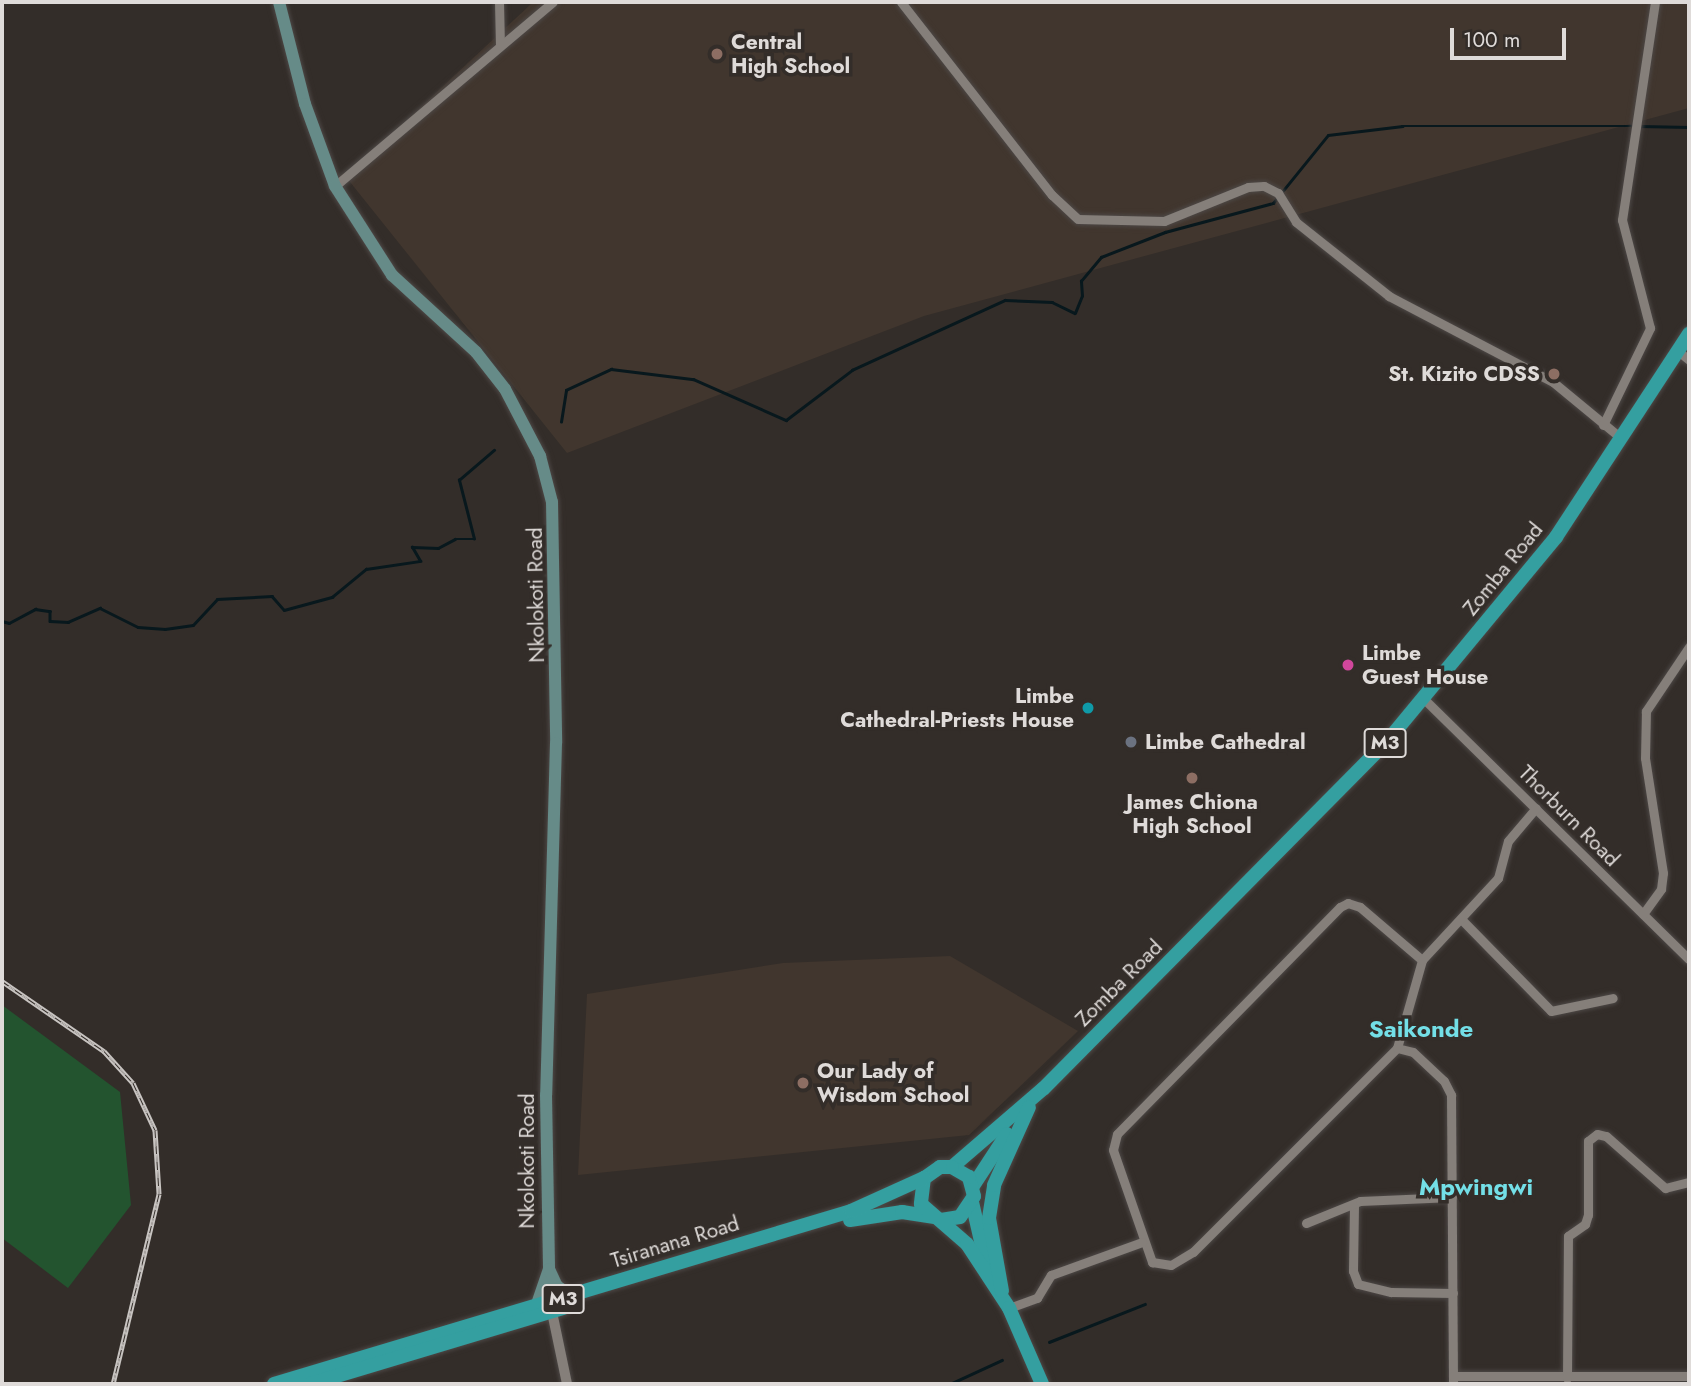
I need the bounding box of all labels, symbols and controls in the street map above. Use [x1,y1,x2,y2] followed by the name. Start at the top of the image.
[1453,14,1568,58] scale bar
[1463,25,1520,55] text: 100 m
[731,29,850,79] place label: Central High School
[709,46,725,62] marker: Central High School
[1388,361,1540,387] place label: St. Kizito CDSS
[1546,366,1562,382] marker: St. Kizito CDSS
[1458,517,1548,621] street label: Zomba Road
[522,527,550,663] street label: Nkolokoti Road
[1362,640,1488,690] place label: Limbe Guest House
[1340,657,1356,673] marker: Limbe Guest House
[840,683,1074,733] place label: Limbe Cathedral-Priests House
[1080,700,1096,716] marker: Limbe Cathedral-Priests House
[1362,728,1408,758] road number: M3
[1145,729,1306,755] place label: Limbe Cathedral
[1123,734,1139,750] marker: Limbe Cathedral
[1513,760,1625,872] street label: Thorburn Road
[1184,770,1200,786] marker: James Chiona High School
[1126,789,1258,839] place label: James Chiona High School
[1070,934,1168,1032] street label: Zomba Road
[1369,1015,1473,1043] district label: Saikonde
[817,1058,970,1108] place label: Our Lady of Wisdom School
[795,1075,811,1091] marker: Our Lady of Wisdom School
[514,1093,540,1229] street label: Nkolokoti Road
[1419,1173,1533,1201] district label: Mpwingwi
[608,1211,742,1273] street label: Tsiranana Road
[540,1284,586,1315] road number: M3

